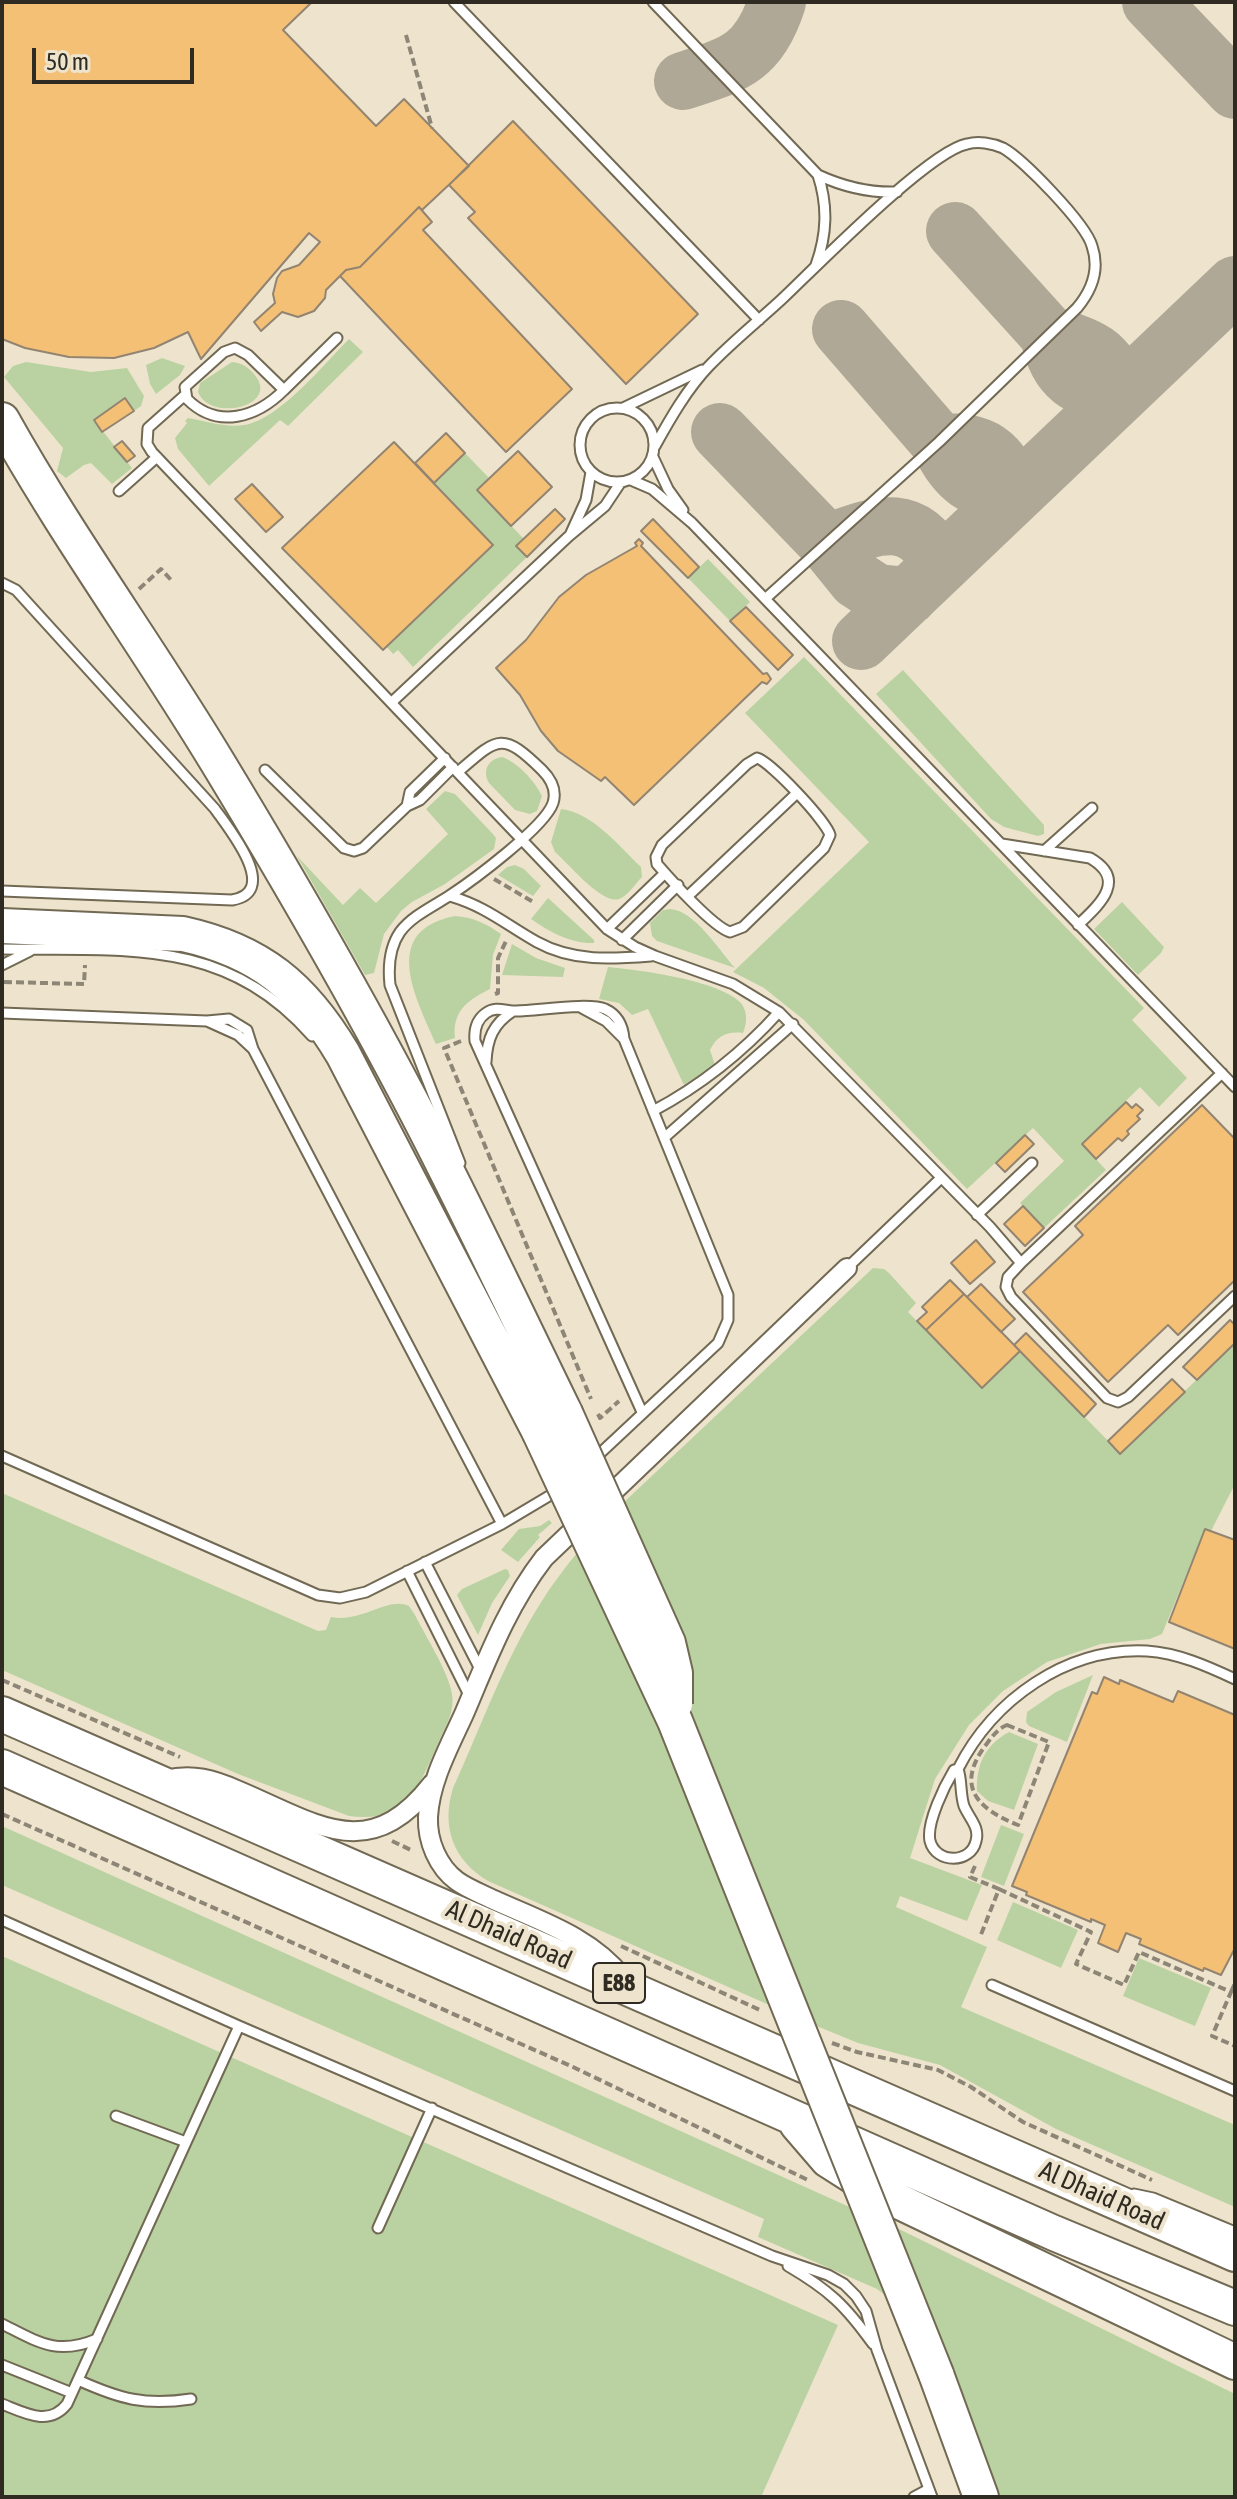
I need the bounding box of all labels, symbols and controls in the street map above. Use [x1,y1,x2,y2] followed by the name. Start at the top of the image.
[36,32,198,82] scale bar
[46,48,89,75] text: 50 m
[441,1894,577,1976] street label: Al Dhaid Road
[593,1963,645,2003] road number: E88
[1034,2155,1170,2237] street label: Al Dhaid Road

